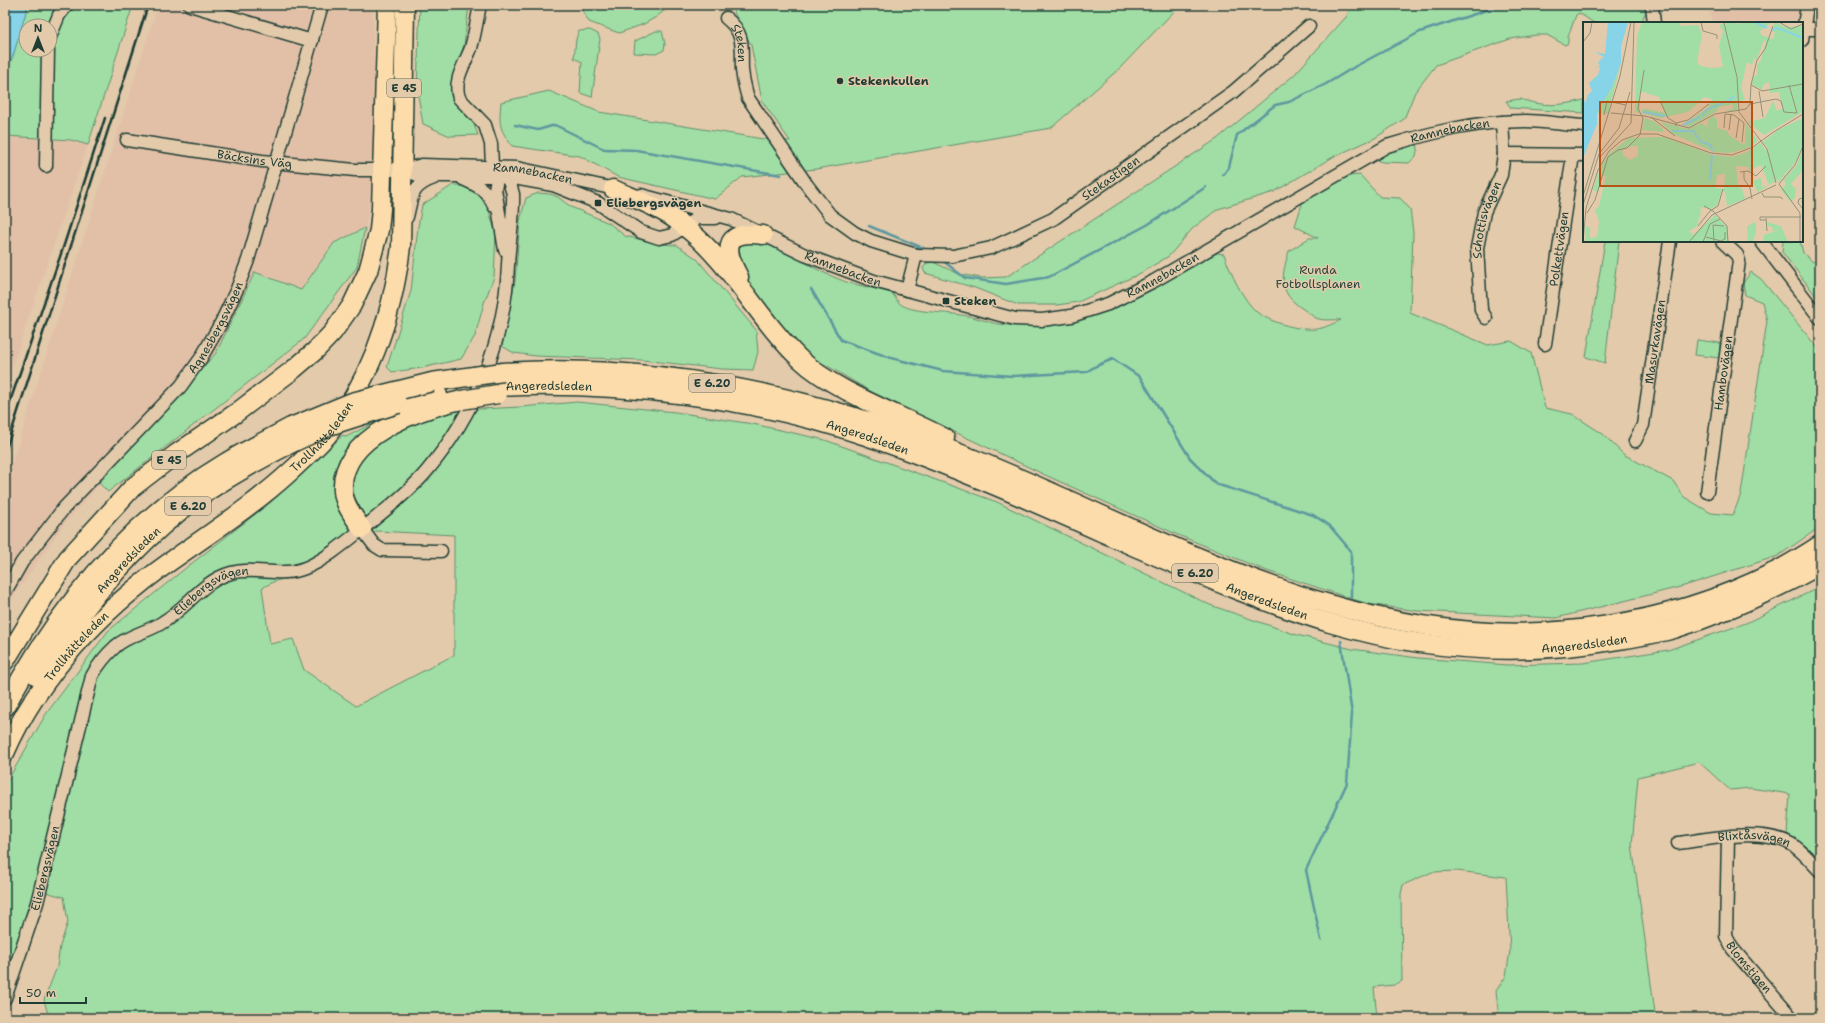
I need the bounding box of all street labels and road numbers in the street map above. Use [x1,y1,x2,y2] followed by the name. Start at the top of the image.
[727,21,750,62] street label: Steken
[387,79,421,97] road number: E 45
[1409,115,1490,147] street label: Ramnebacken
[216,146,293,172] street label: Bäcksins Väg
[1078,152,1143,204] street label: Stekastigen
[493,159,574,188] street label: Ramnebacken
[1469,179,1505,259] street label: Schottisvägen
[1546,210,1573,288] street label: Polkettvägen
[802,248,883,291] street label: Ramnebacken
[1123,249,1202,302] street label: Ramnebacken
[184,280,247,377] street label: Agnesbergsvägen
[1641,298,1669,385] street label: Masurkavägen
[1710,335,1737,412] street label: Hambovägen
[689,374,735,392] road number: E 6.20
[505,378,593,395] street label: Angeredsleden
[287,399,357,476] street label: Trollhätteleden
[824,416,911,459] street label: Angeredsleden
[152,451,186,469] road number: E 45
[165,497,211,515] road number: E 6.20
[93,523,164,597] street label: Angeredsleden
[170,563,249,619] street label: Eliebergsvägen
[1172,564,1218,582] road number: E 6.20
[1223,579,1310,624] street label: Angeredsleden
[41,608,112,685] street label: Trollhätteleden
[1541,631,1629,657] street label: Angeredsleden
[27,824,63,913] street label: Eliebergsvägen
[1717,827,1793,851] street label: Blixtåsvägen
[1722,939,1775,997] street label: Blomstigen

